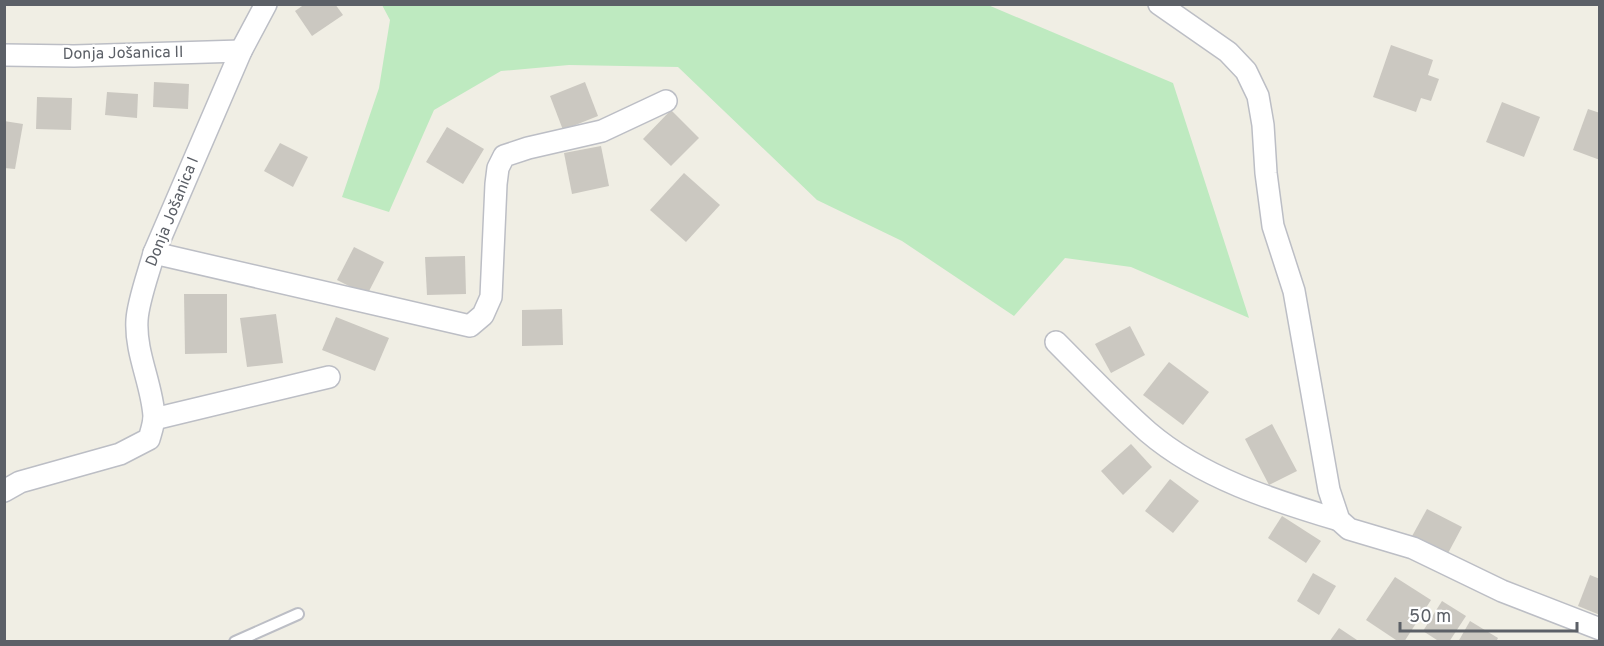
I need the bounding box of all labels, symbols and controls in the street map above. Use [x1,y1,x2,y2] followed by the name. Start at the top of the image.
[62,43,184,65] street label: Donja Jošanica II
[142,154,204,270] street label: Donja Jošanica I
[1400,595,1577,633] scale bar
[1409,606,1451,629] text: 50 m

